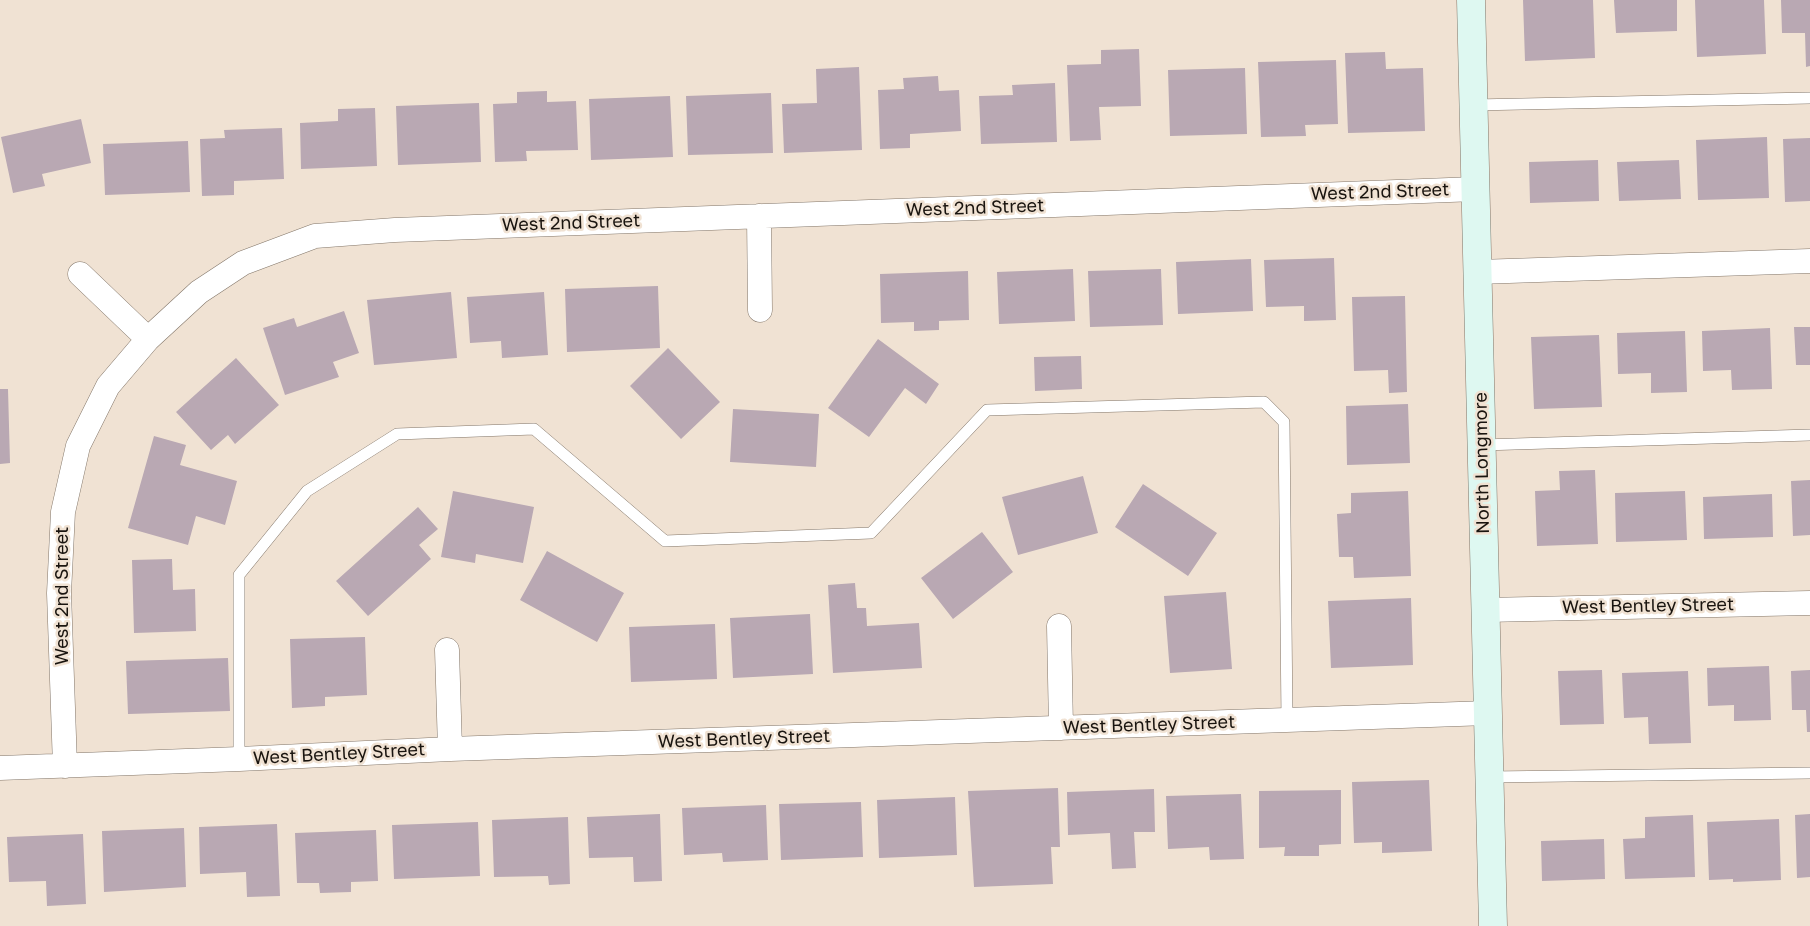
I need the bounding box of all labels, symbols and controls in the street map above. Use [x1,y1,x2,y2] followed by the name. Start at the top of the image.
[1310,179,1450,205] street label: West 2nd Street
[905,195,1045,221] street label: West 2nd Street
[501,210,641,236] street label: West 2nd Street
[1470,392,1494,534] street label: North Longmore
[51,527,73,665] street label: West 2nd Street
[1562,594,1734,618] street label: West Bentley Street
[1063,711,1235,739] street label: West Bentley Street
[658,725,830,753] street label: West Bentley Street
[252,739,426,769] street label: West Bentley Street

